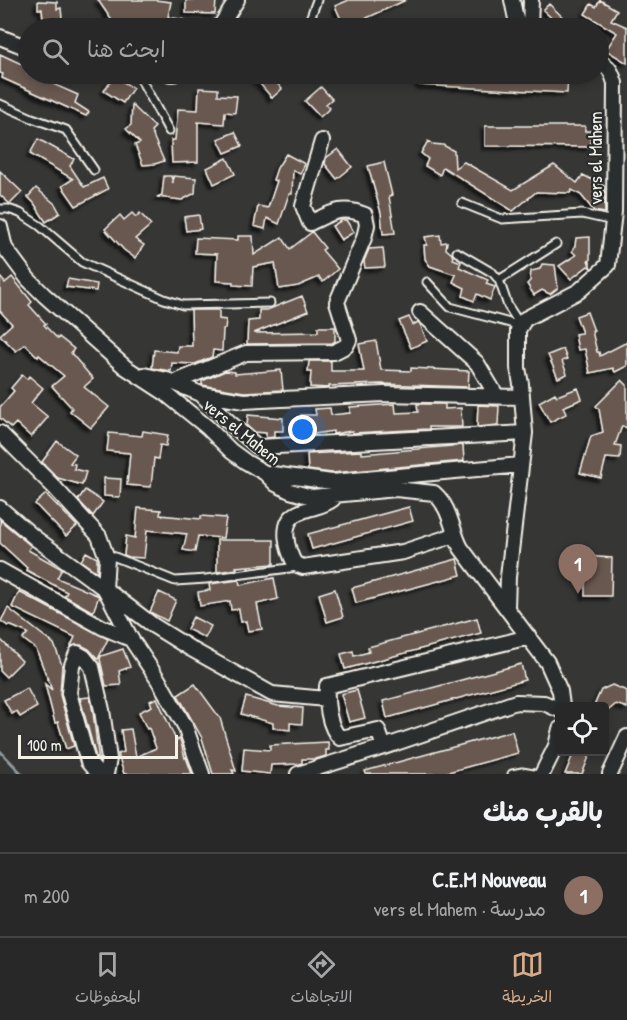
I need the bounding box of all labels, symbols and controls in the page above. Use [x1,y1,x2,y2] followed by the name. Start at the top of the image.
[18,18,609,84] search box
[87,34,166,64] text: ابحث هنا
[39,35,72,68] icon: search
[583,111,608,205] street label: vers el Mahem
[198,393,286,471] street label: vers el Mahem
[288,415,317,444] your location
[558,544,598,594] pin: 1
[555,702,609,756] map controls
[555,702,609,756] button: locate
[18,732,178,760] scale bar
[27,734,62,756] text: 100 m
[483,794,603,829] text: بالقرب منك
[432,864,546,894] text: C.E.M Nouveau
[24,882,70,909] text: 200 m
[580,882,587,909] text: 1
[374,895,546,922] text: مدرسة · vers el Mahem
[75,948,141,1011] tab: المحفوظات
[291,948,352,1011] tab: الاتجاهات
[502,948,552,1011] tab: الخريطة

